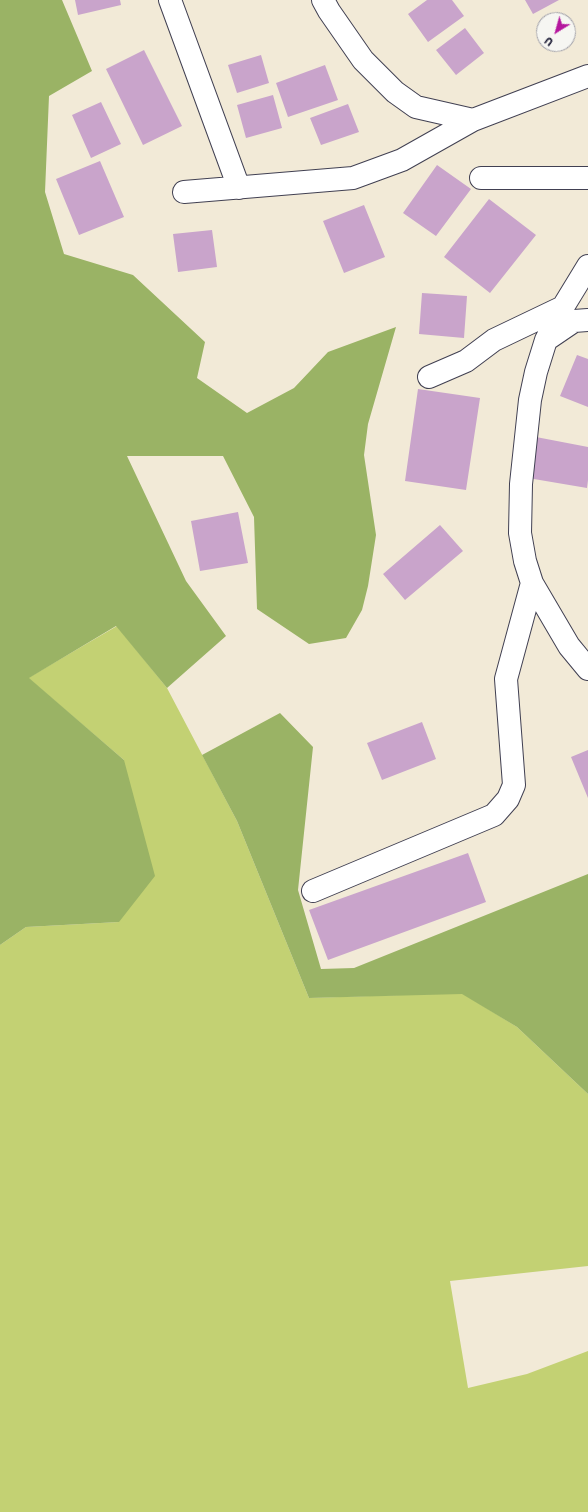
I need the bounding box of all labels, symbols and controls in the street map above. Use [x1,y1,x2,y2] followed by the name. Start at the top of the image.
[536,12,576,52] north arrow
[542,33,557,49] text: U

